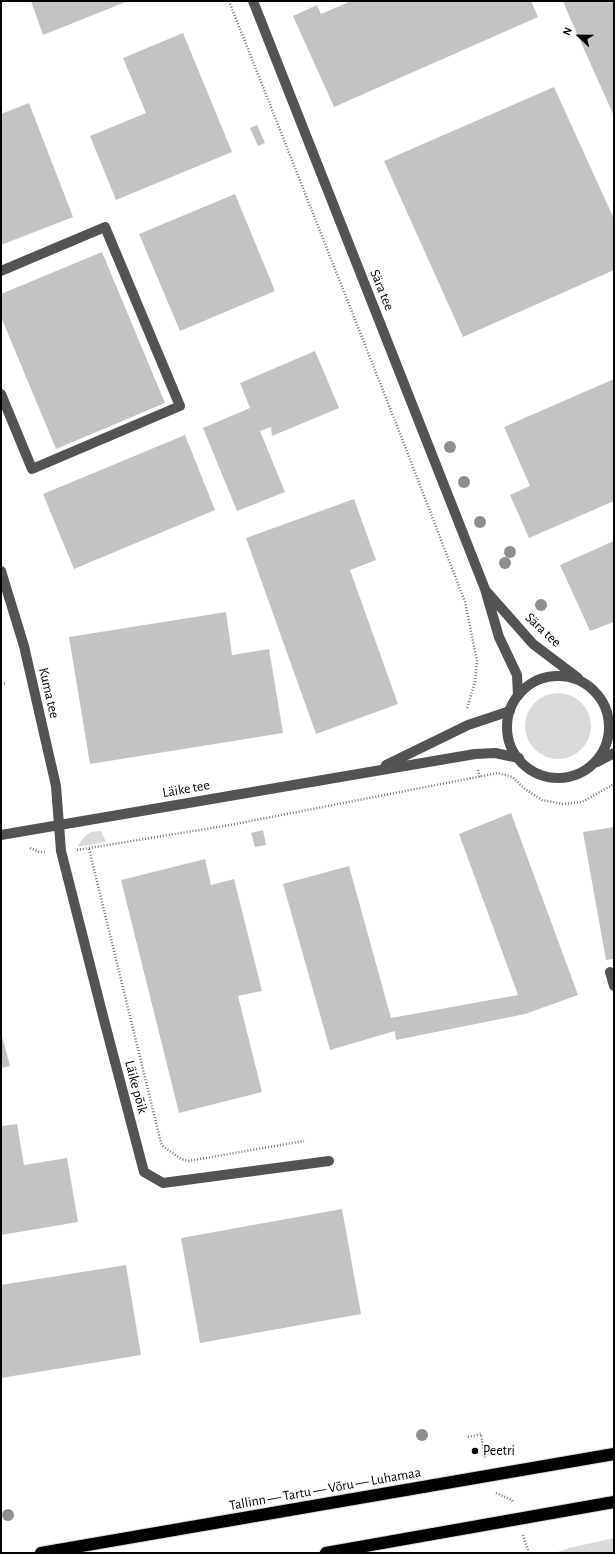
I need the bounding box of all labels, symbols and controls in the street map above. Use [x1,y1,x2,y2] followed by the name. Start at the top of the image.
[559,16,599,56] north arrow
[561,26,574,37] text: N
[366,267,398,313] street label: Sära tee
[522,609,564,651] street label: Sära tee
[35,666,63,720] street label: Kuma tee
[161,777,211,801] street label: Läike tee
[121,1059,151,1115] street label: Läike põik
[483,1443,515,1459] place label: Peetri
[470,1446,480,1456] marker: Peetri
[228,1464,422,1514] street label: Tallinn — Tartu — Võru — Luhamaa

